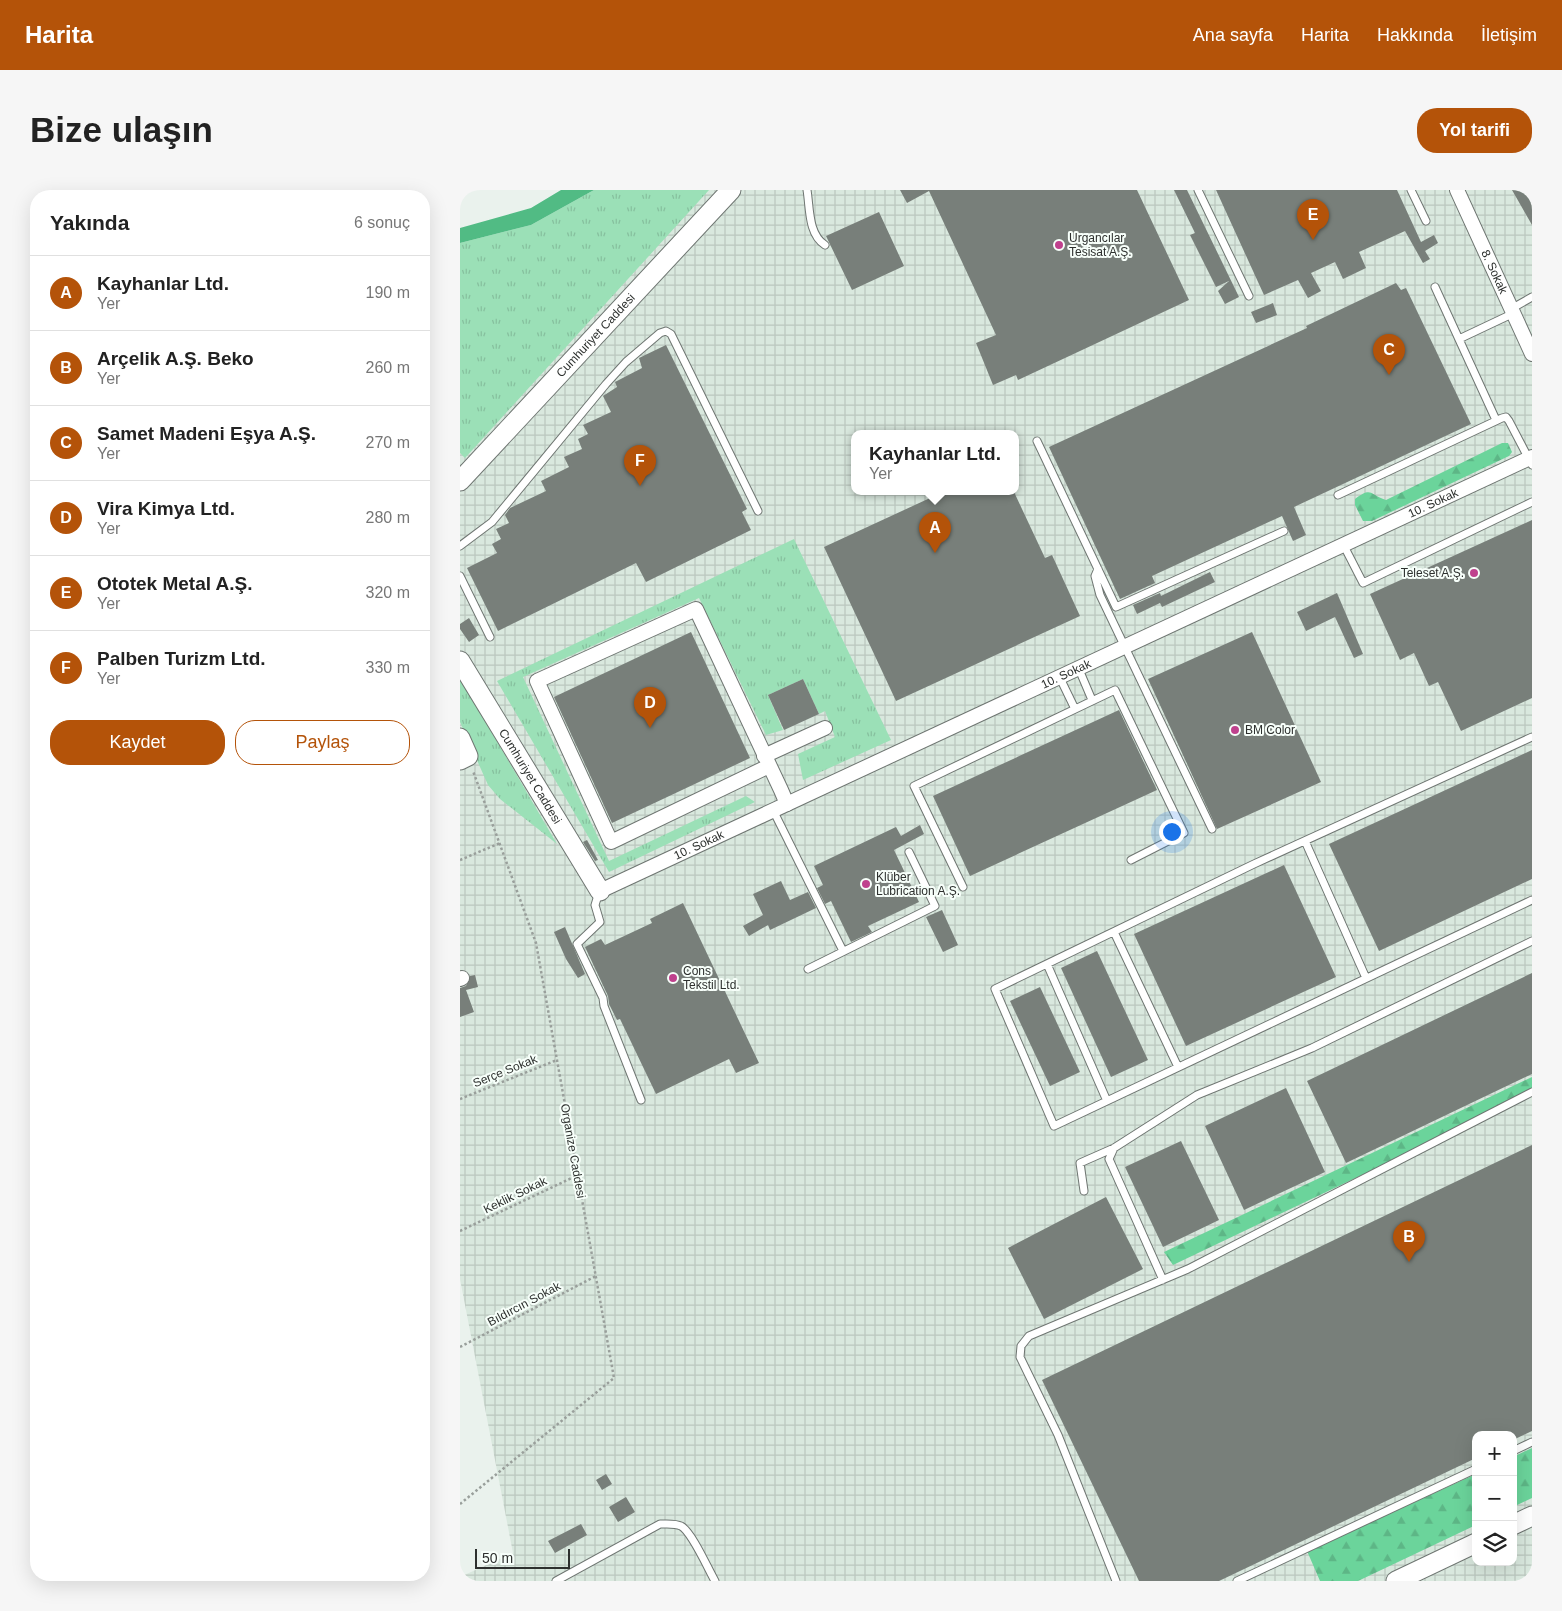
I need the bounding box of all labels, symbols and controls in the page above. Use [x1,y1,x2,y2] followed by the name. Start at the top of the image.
[25,21,93,48] text: Harita
[1193,25,1273,45] text: Ana sayfa
[1301,25,1349,45] text: Harita
[1377,25,1453,45] text: Hakkında
[1481,25,1537,45] text: İletişim
[1417,108,1532,153] button: Yol tarifi
[30,110,213,149] text: Bize ulaşın
[1297,199,1329,240] pin: E
[50,211,129,234] text: Yakında
[354,214,410,231] text: 6 sonuç
[1069,231,1132,259] place label: Urgancılar Tesisat A.Ş.
[1053,239,1065,251] marker: Urgancılar Tesisat A.Ş.
[1478,248,1511,297] street label: 8. Sokak
[97,273,229,294] text: Kayhanlar Ltd.
[60,284,72,301] text: A
[366,284,410,301] text: 190 m
[553,291,638,380] street label: Cumhuriyet Caddesi
[97,295,120,312] text: Yer
[1373,334,1405,375] pin: C
[97,348,254,369] text: Arçelik A.Ş. Beko
[60,359,72,376] text: B
[366,359,410,376] text: 260 m
[97,370,120,387] text: Yer
[97,423,316,444] text: Samet Madeni Eşya A.Ş.
[851,430,1019,495] popup
[60,434,72,451] text: C
[366,434,410,451] text: 270 m
[869,443,1001,464] text: Kayhanlar Ltd.
[97,445,120,462] text: Yer
[624,445,656,486] pin: F
[869,465,892,482] text: Yer
[1406,485,1461,521] street label: 10. Sokak
[97,498,235,519] text: Vira Kimya Ltd.
[60,509,72,526] text: D
[366,509,410,526] text: 280 m
[919,512,951,553] pin: A
[97,520,120,537] text: Yer
[1401,566,1464,580] place label: Teleset A.Ş.
[1468,567,1480,579] marker: Teleset A.Ş.
[97,573,253,594] text: Ototek Metal A.Ş.
[61,584,71,601] text: E
[366,584,410,601] text: 320 m
[97,595,120,612] text: Yer
[97,648,266,669] text: Palben Turizm Ltd.
[1039,656,1094,692] street label: 10. Sokak
[61,659,71,676] text: F
[366,659,410,676] text: 330 m
[97,670,120,687] text: Yer
[634,687,666,728] pin: D
[50,720,225,765] button: Kaydet
[235,720,410,765] button: Paylaş
[1245,723,1295,737] place label: BM Color
[1229,724,1241,736] marker: BM Color
[496,726,564,826] street label: Cumhuriyet Caddesi
[1159,819,1185,845] your location
[672,827,727,863] street label: 10. Sokak
[876,870,960,898] place label: Klüber Lubrication A.Ş.
[860,878,872,890] marker: Klüber Lubrication A.Ş.
[683,964,740,992] place label: Cons Tekstil Ltd.
[667,972,679,984] marker: Cons Tekstil Ltd.
[471,1051,540,1090] street label: Serçe Sokak
[558,1102,588,1200] street label: Organize Caddesi
[481,1173,550,1216] street label: Keklik Sokak
[1393,1221,1425,1262] pin: B
[485,1278,564,1329] street label: Bıldırcın Sokak
[1472,1431,1517,1566] map controls
[1472,1431,1517,1476] button: +
[1472,1476,1517,1521] button: −
[1472,1521,1517,1566] button: layers
[475,1546,570,1569] scale bar
[482,1550,513,1566] text: 50 m

